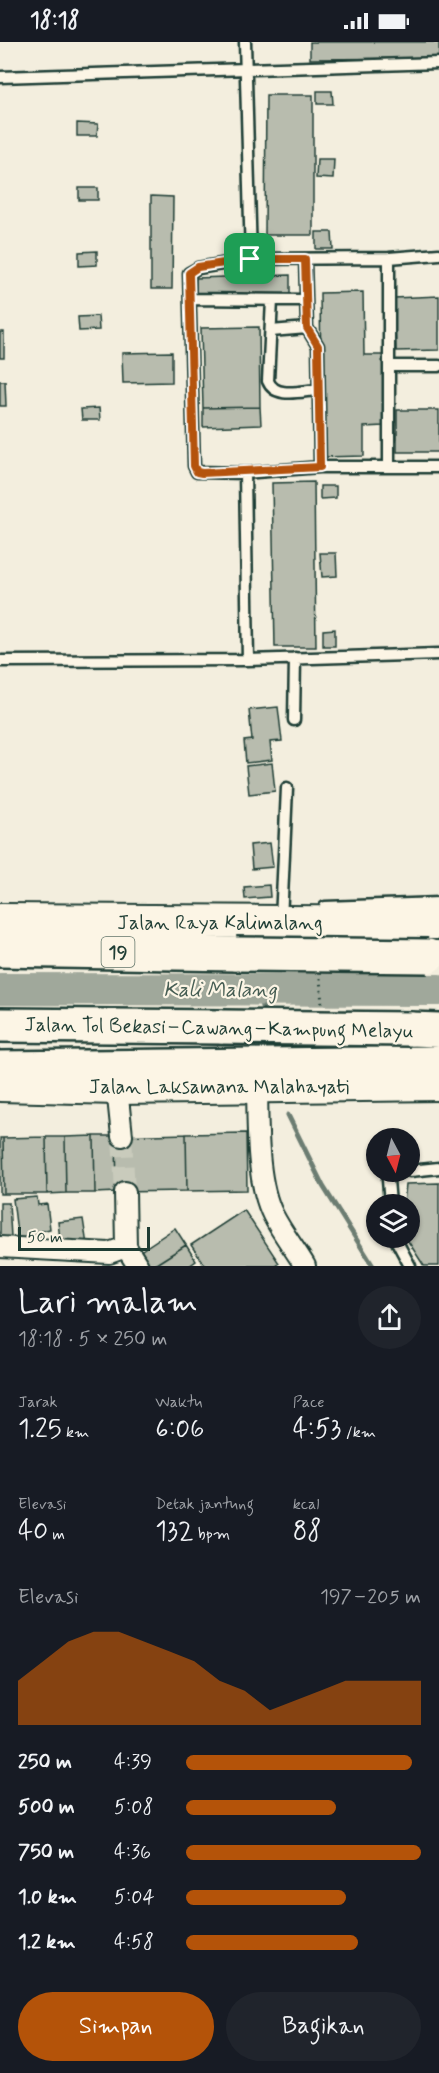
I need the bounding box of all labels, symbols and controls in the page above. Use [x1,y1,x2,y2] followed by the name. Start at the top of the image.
[30,7,80,35] text: 18:18
[224,233,275,284] pin
[233,242,266,275] icon: arrive
[117,910,323,937] street label: Jalan Raya Kalimalang
[102,937,134,967] road number: 19
[163,976,278,1004] water label: Kali Malang
[24,1012,414,1047] street label: Jalan Tol Bekasi–Cawang–Kampung Melayu
[89,1074,349,1101] street label: Jalan Laksamana Malahayati
[366,1128,420,1182] north arrow
[366,1128,420,1248] map controls
[366,1194,420,1248] button: layers
[18,1224,150,1252] scale bar
[27,1227,63,1248] text: 50 m
[18,1281,198,1325] text: Lari malam
[358,1286,421,1349] button: share
[18,1326,167,1353] text: 18:18 · 5 × 250 m
[18,1392,57,1413] text: Jarak
[155,1392,203,1413] text: Waktu
[293,1392,325,1413] text: Pace
[18,1413,62,1447] text: 1.25
[155,1413,205,1447] text: 6:06
[293,1413,341,1447] text: 4:53
[62,1422,89,1443] text: km
[341,1422,376,1443] text: /km
[18,1494,66,1515] text: Elevasi
[155,1494,254,1515] text: Detak jantung
[293,1494,320,1515] text: kcal
[18,1515,48,1549] text: 40
[155,1515,193,1549] text: 132
[293,1515,322,1549] text: 88
[48,1524,65,1545] text: m
[193,1524,230,1545] text: bpm
[18,1584,78,1611] text: Elevasi
[320,1584,421,1611] text: 197–205 m
[18,1749,72,1776] text: 250 m
[114,1749,152,1776] text: 4:39
[18,1794,75,1821] text: 500 m
[114,1794,153,1821] text: 5:08
[18,1839,74,1866] text: 750 m
[114,1839,151,1866] text: 4:36
[18,1884,77,1911] text: 1.0 km
[114,1884,155,1911] text: 5:04
[18,1929,75,1956] text: 1.2 km
[114,1929,154,1956] text: 4:58
[18,1992,214,2061] button: Simpan
[226,1992,421,2061] button: Bagikan

